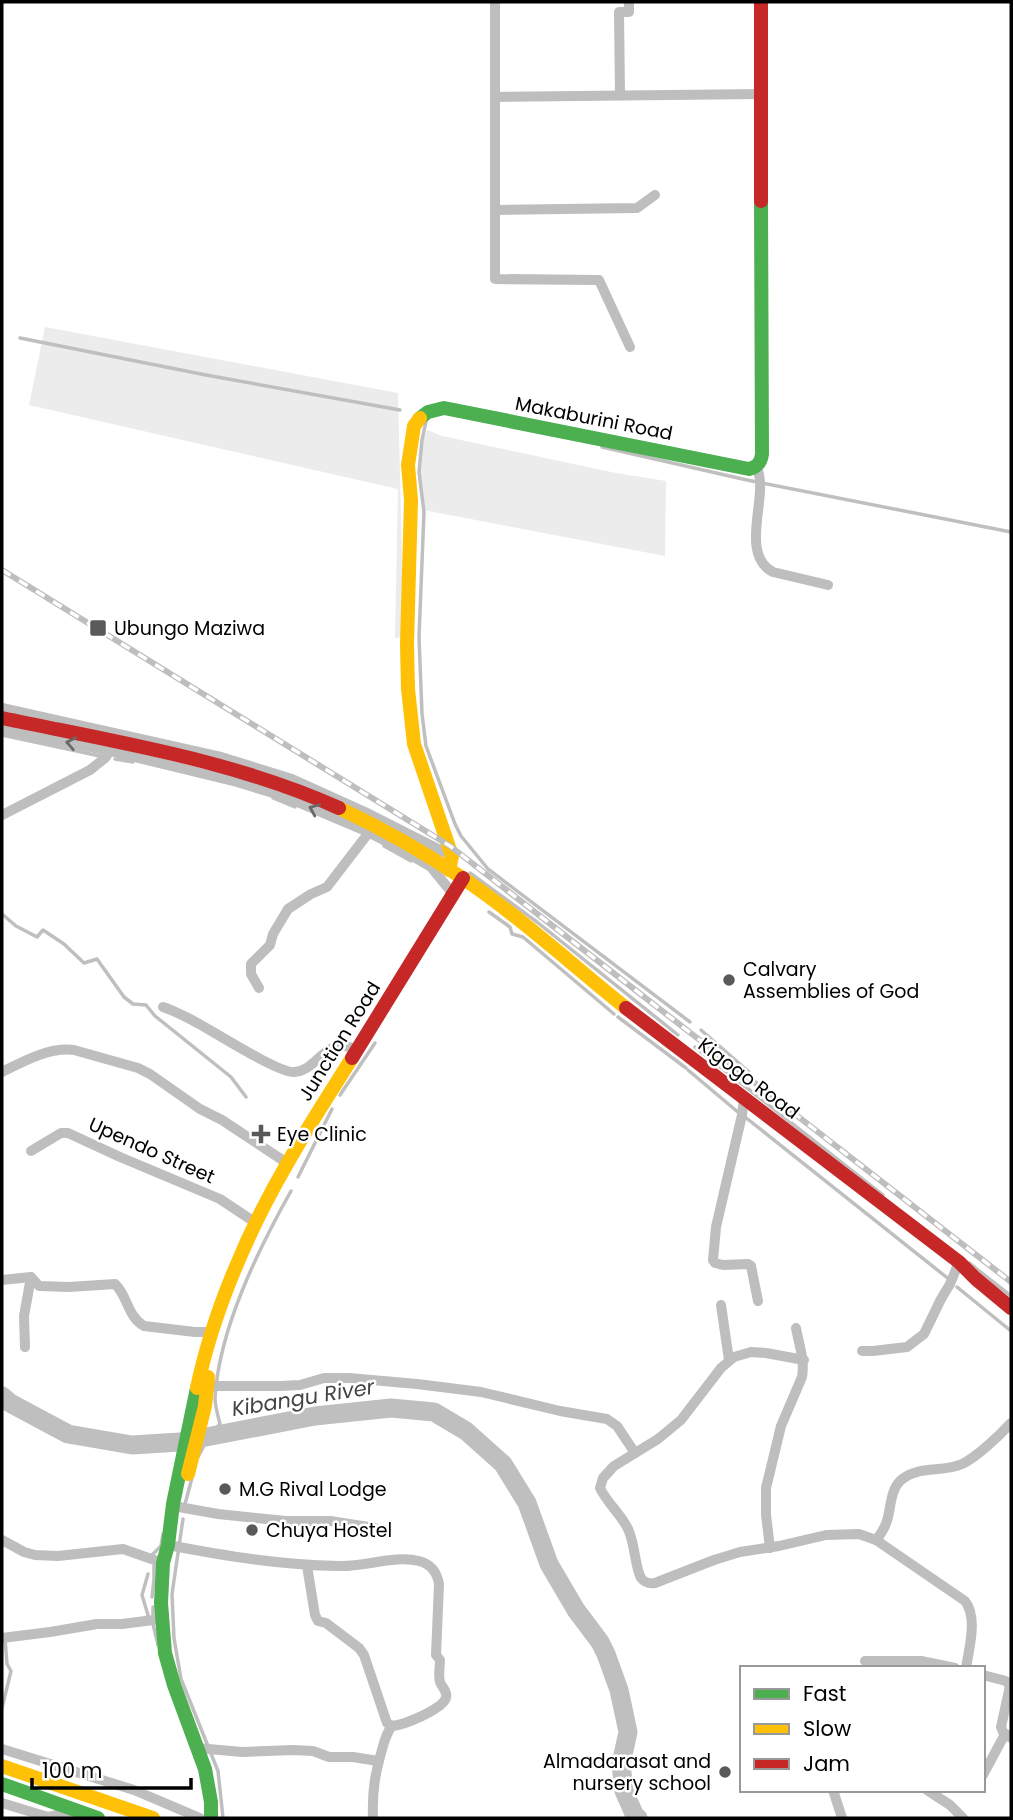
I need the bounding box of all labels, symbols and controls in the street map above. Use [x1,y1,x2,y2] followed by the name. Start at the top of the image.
[513,390,675,447] street label: Makaburini Road
[114,615,265,642] place label: Ubungo Maziwa
[88,618,108,638] marker: Ubungo Maziwa
[65,737,77,752] one-way arrow
[308,803,321,817] one-way arrow
[743,956,919,1005] place label: Calvary Assemblies of God
[721,972,737,988] marker: Calvary Assemblies of God
[292,976,387,1106] street label: Junction Road
[692,1031,805,1125] street label: Kigogo Road
[84,1111,219,1190] street label: Upendo Street
[277,1121,367,1148] place label: Eye Clinic
[251,1124,271,1144] marker: Eye Clinic
[230,1372,377,1423] water label: Kibangu River
[239,1476,387,1503] place label: M.G Rival Lodge
[217,1481,233,1497] marker: M.G Rival Lodge
[266,1517,392,1544] place label: Chuya Hostel
[244,1522,260,1538] marker: Chuya Hostel
[740,1666,985,1792] legend
[803,1679,846,1708] text: Fast
[803,1714,851,1743] text: Slow
[32,1746,191,1790] scale bar
[543,1748,711,1797] place label: Almadarasat and nursery school
[803,1749,850,1778] text: Jam
[42,1756,102,1785] text: 100 m
[717,1764,733,1780] marker: Almadarasat and nursery school

